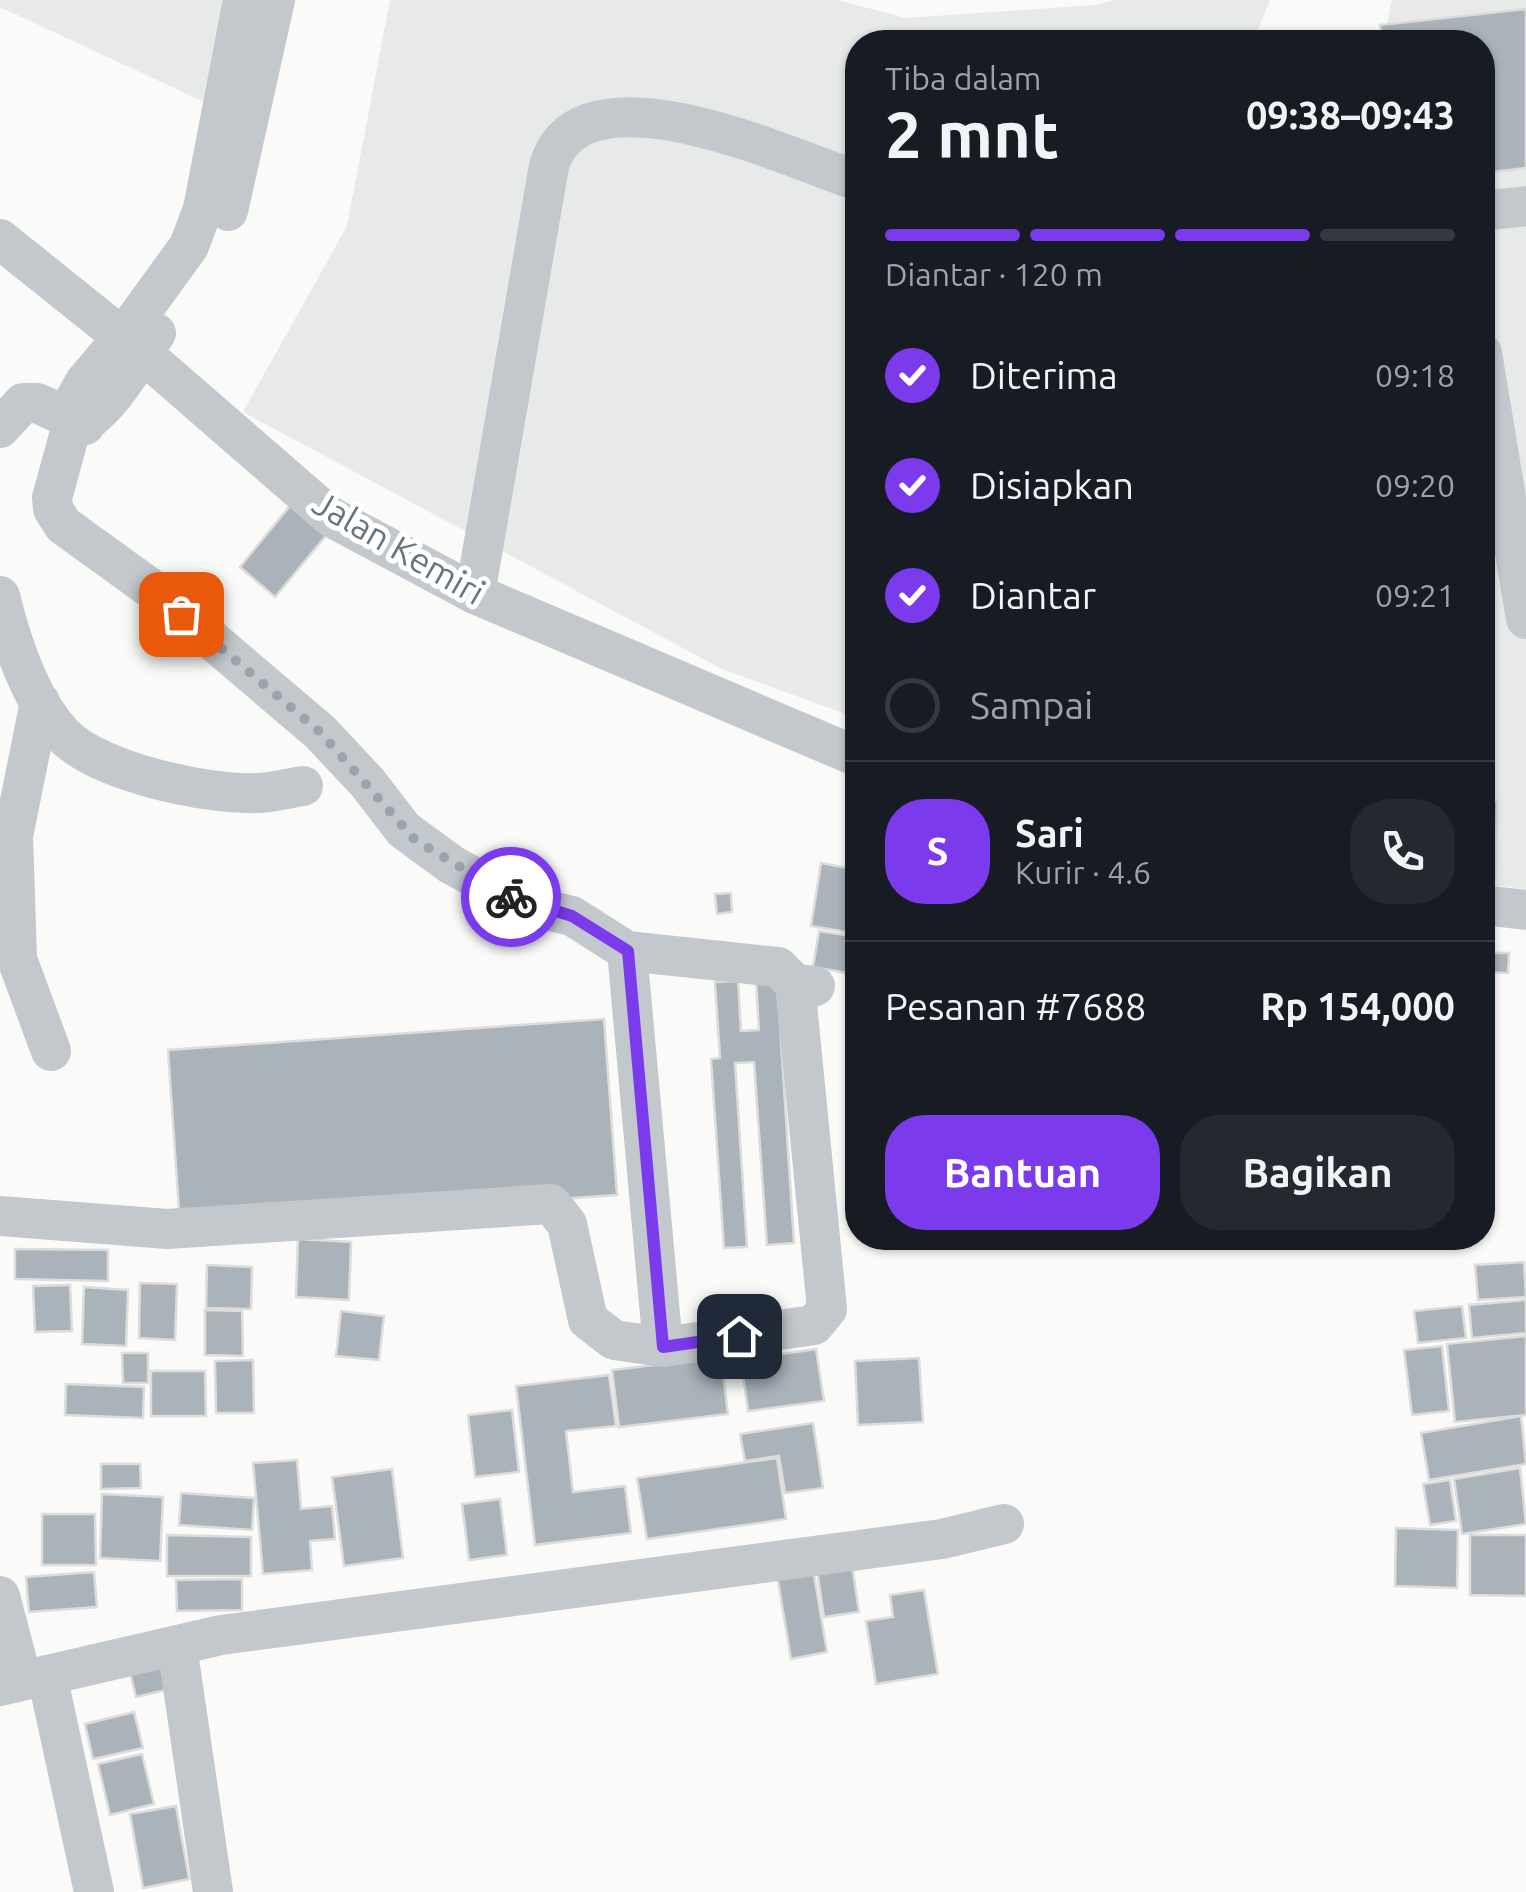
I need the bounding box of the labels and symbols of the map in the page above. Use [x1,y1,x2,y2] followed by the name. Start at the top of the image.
[306,482,492,612] street label: Jalan Kemiri
[139,572,224,657] pin
[461,847,561,947] courier
[697,1294,782,1379] pin

